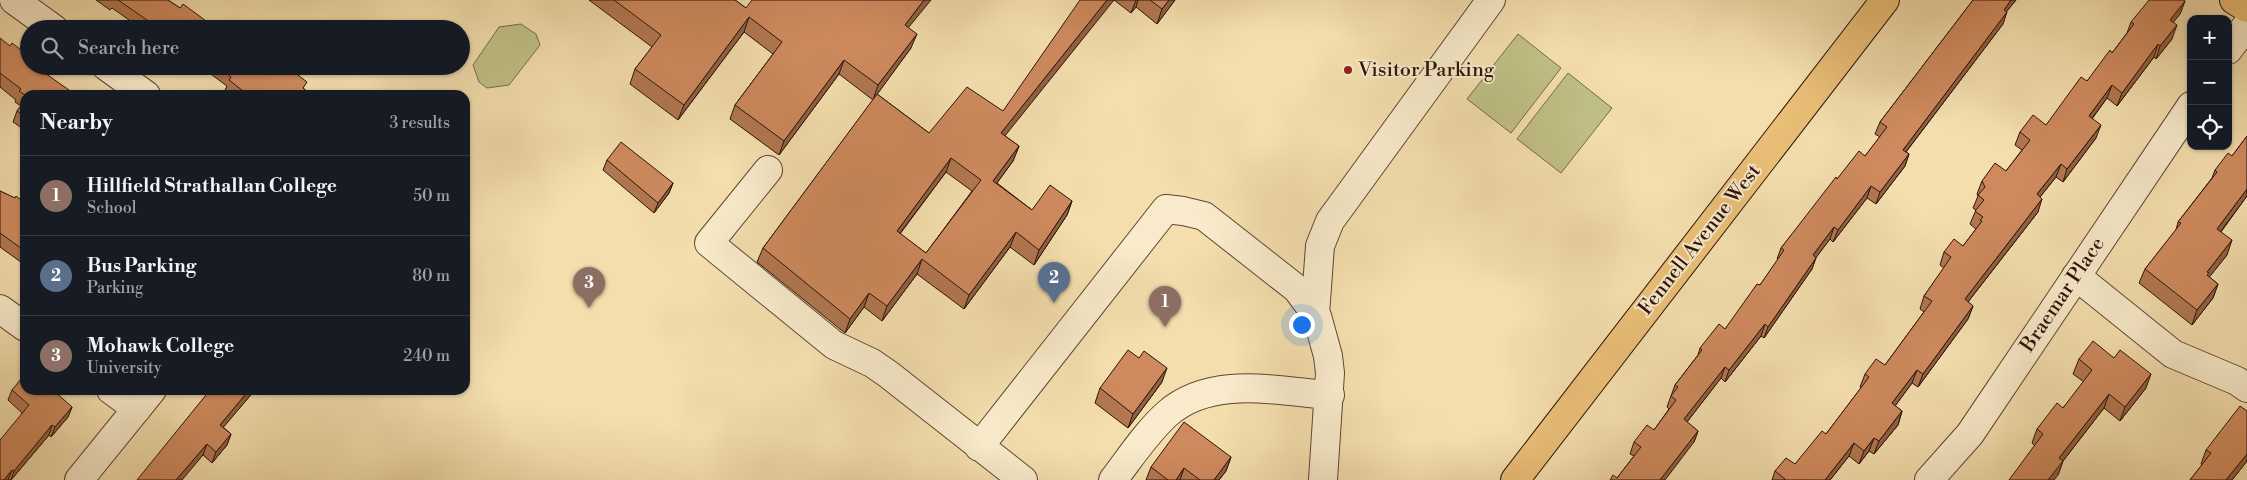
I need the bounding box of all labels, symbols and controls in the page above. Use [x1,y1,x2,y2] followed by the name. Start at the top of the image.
[2187,15,2232,150] map controls
[2187,15,2232,60] button: +
[20,20,470,75] search box
[38,34,66,62] icon: search
[78,36,179,60] text: Search here
[1357,58,1495,83] place label: Visitor Parking
[2187,60,2232,105] button: −
[1342,64,1354,76] marker: Visitor Parking
[2187,105,2232,150] button: locate
[40,110,113,136] text: Nearby
[389,113,450,133] text: 3 results
[1633,159,1767,321] street label: Fennell Avenue West
[87,174,337,198] text: Hillfield Strathallan College
[52,186,60,206] text: 1
[413,186,450,206] text: 50 m
[87,198,136,218] text: School
[2015,233,2111,358] street label: Braemar Place
[87,254,196,278] text: Bus Parking
[1038,262,1070,303] pin: 2
[51,266,61,286] text: 2
[412,266,450,286] text: 80 m
[573,267,605,308] pin: 3
[87,278,143,298] text: Parking
[1149,286,1181,327] pin: 1
[1289,312,1315,338] your location
[87,334,234,358] text: Mohawk College
[51,346,61,366] text: 3
[403,346,450,366] text: 240 m
[87,358,161,378] text: University

